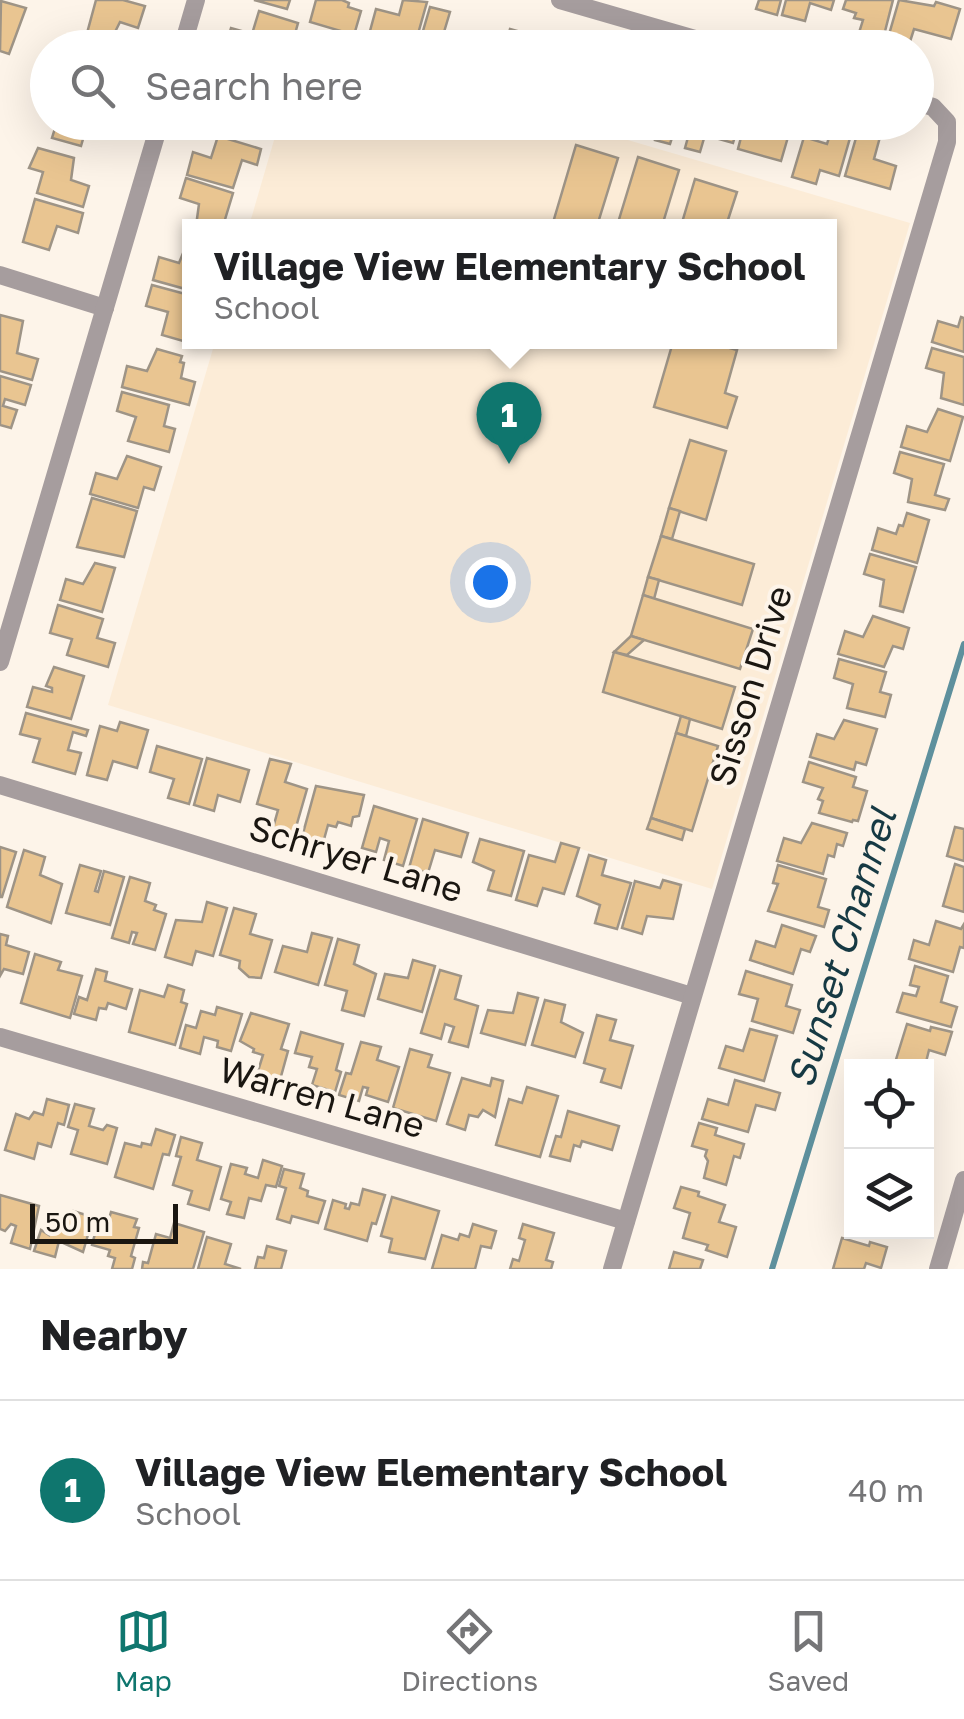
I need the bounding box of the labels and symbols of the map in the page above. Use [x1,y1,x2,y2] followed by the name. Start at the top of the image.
[476,382,542,464] pin: 1
[465,557,516,608] your location
[700,581,800,791] street label: Sisson Drive
[777,801,905,1092] water label: Sunset Channel
[244,806,468,910] street label: Schryer Lane
[215,1048,430,1146] street label: Warren Lane
[30,1199,178,1244] scale bar

